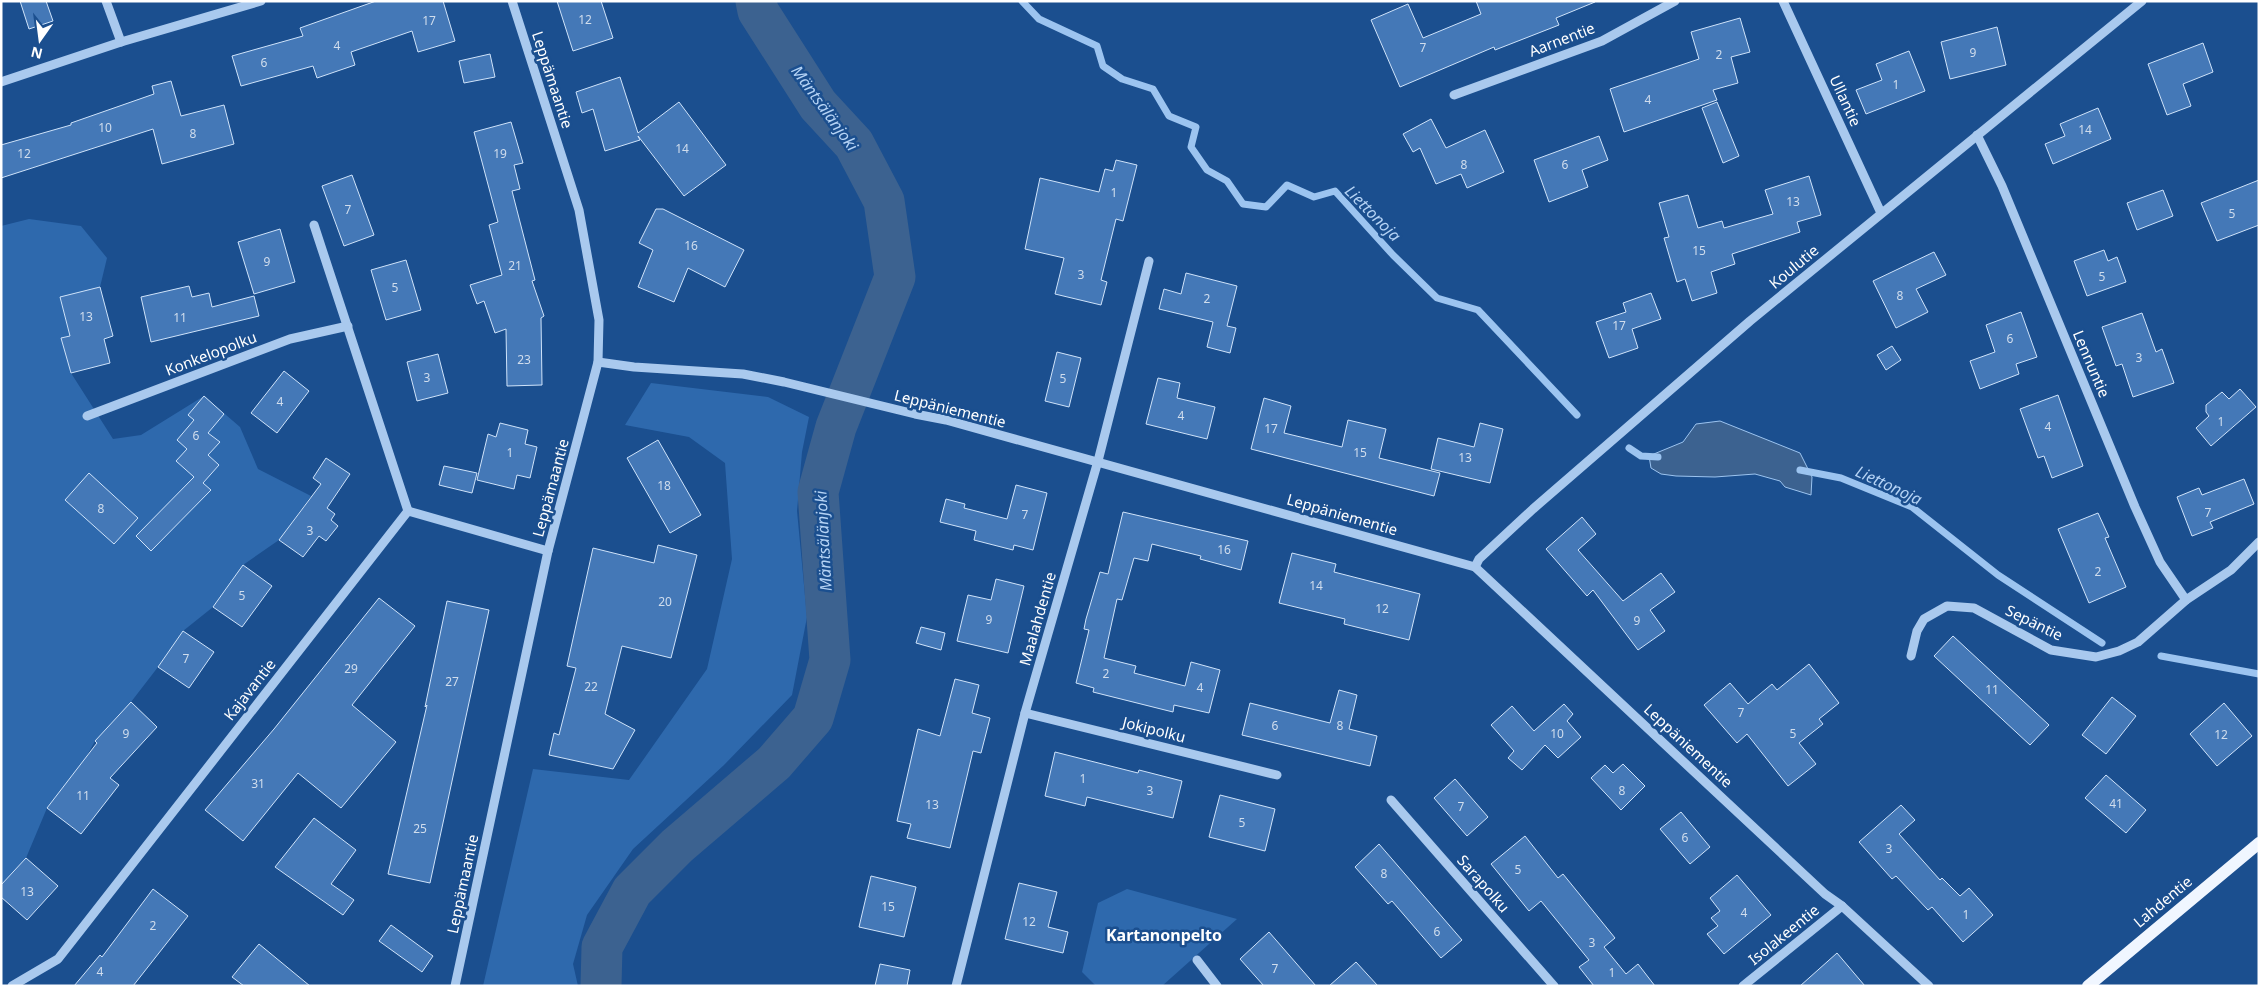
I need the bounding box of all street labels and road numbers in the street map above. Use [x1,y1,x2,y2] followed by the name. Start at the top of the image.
[1526,17,1597,61] street label: Aarnentie
[528,29,578,131] street label: Leppämaantie
[1825,72,1866,129] street label: Ullantie
[1765,240,1822,293] street label: Koulutie
[162,326,259,380] street label: Konkelopolku
[2069,327,2115,400] street label: Lennuntie
[892,385,1008,432] street label: Leppäniementie
[527,436,573,539] street label: Leppämaantie
[1285,489,1400,539] street label: Leppäniementie
[1014,569,1060,668] street label: Maalahdentie
[2002,600,2066,645] street label: Sepäntie
[219,654,280,724] street label: Kajavantie
[1640,699,1737,792] street label: Leppäniementie
[1119,711,1188,747] street label: Jokipolku
[442,832,482,935] street label: Leppämaantie
[1453,850,1514,916] street label: Sarapolku
[2129,871,2196,931] street label: Lahdentie
[1744,900,1823,969] street label: Isolakeentie

